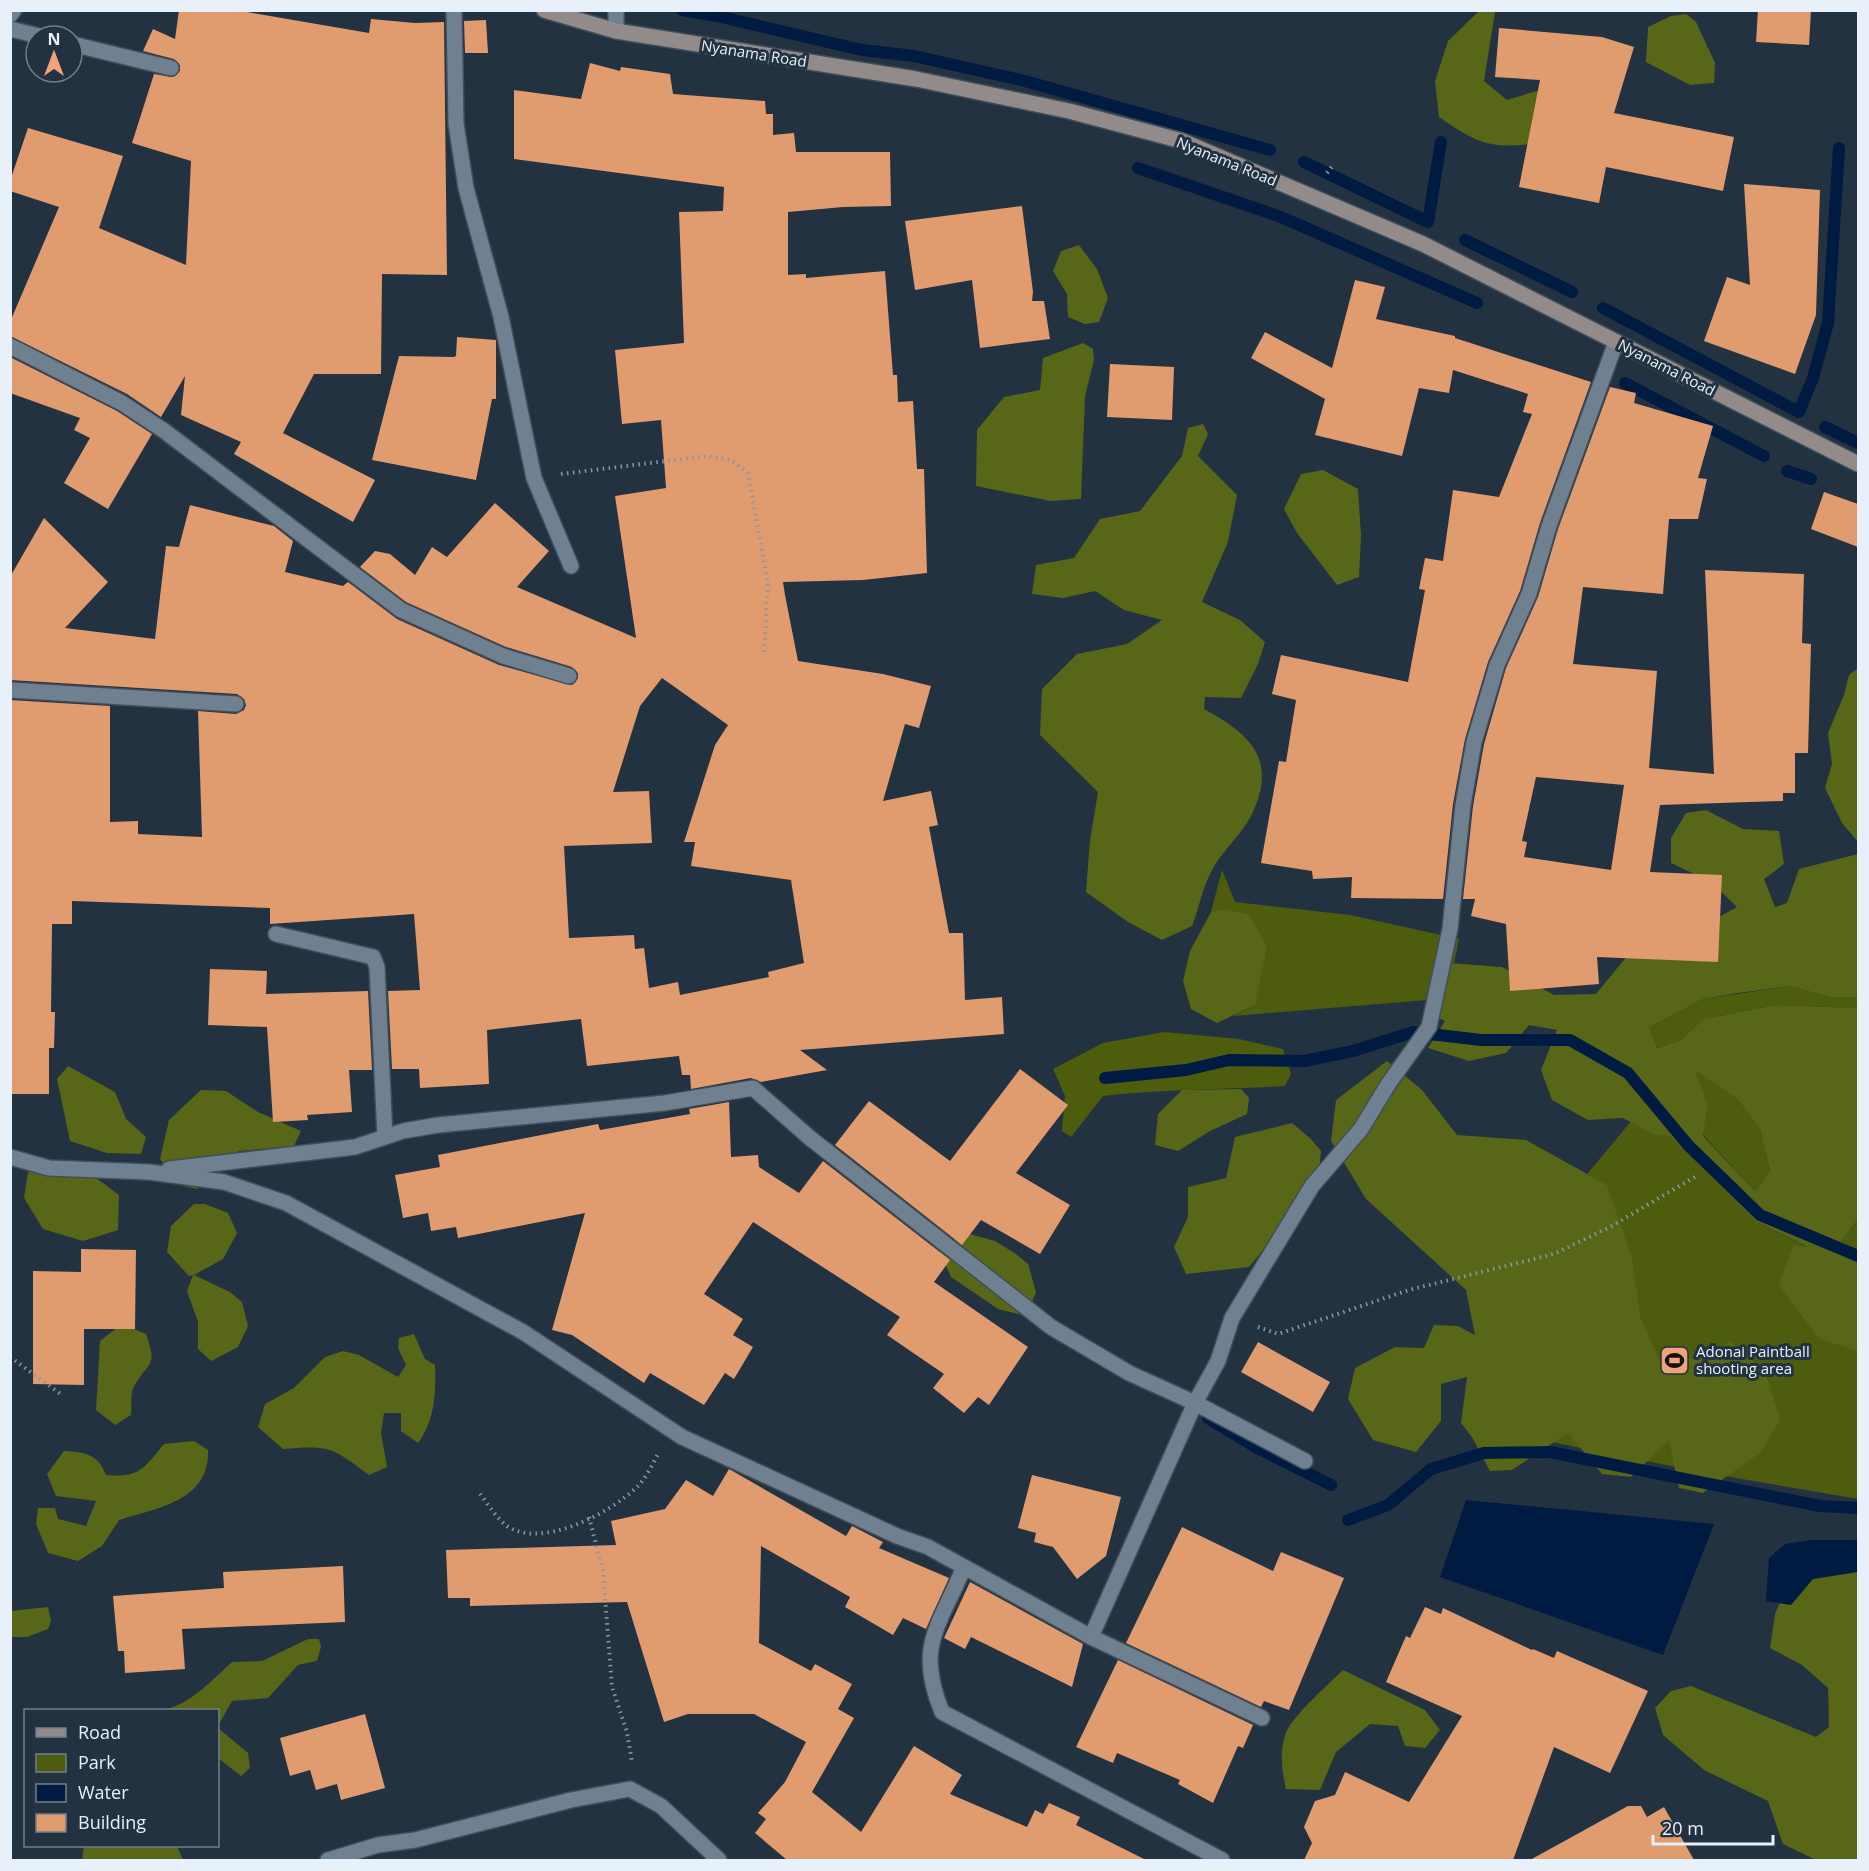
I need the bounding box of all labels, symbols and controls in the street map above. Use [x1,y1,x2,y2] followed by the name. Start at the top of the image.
[24,24,84,84] north arrow
[47,28,61,50] text: N
[700,35,808,71] street label: Nyanama Road
[1174,132,1280,190] street label: Nyanama Road
[1615,334,1719,400] street label: Nyanama Road
[1696,1341,1810,1378] place label: Adonai Paintball shooting area
[1659,1344,1691,1376] sports icon: Adonai Paintball shooting area
[24,1709,219,1847] legend
[78,1720,121,1744] text: Road
[78,1750,116,1774] text: Park
[78,1780,129,1804] text: Water
[1653,1808,1773,1846] scale bar
[78,1810,146,1834] text: Building
[1662,1816,1704,1840] text: 20 m

